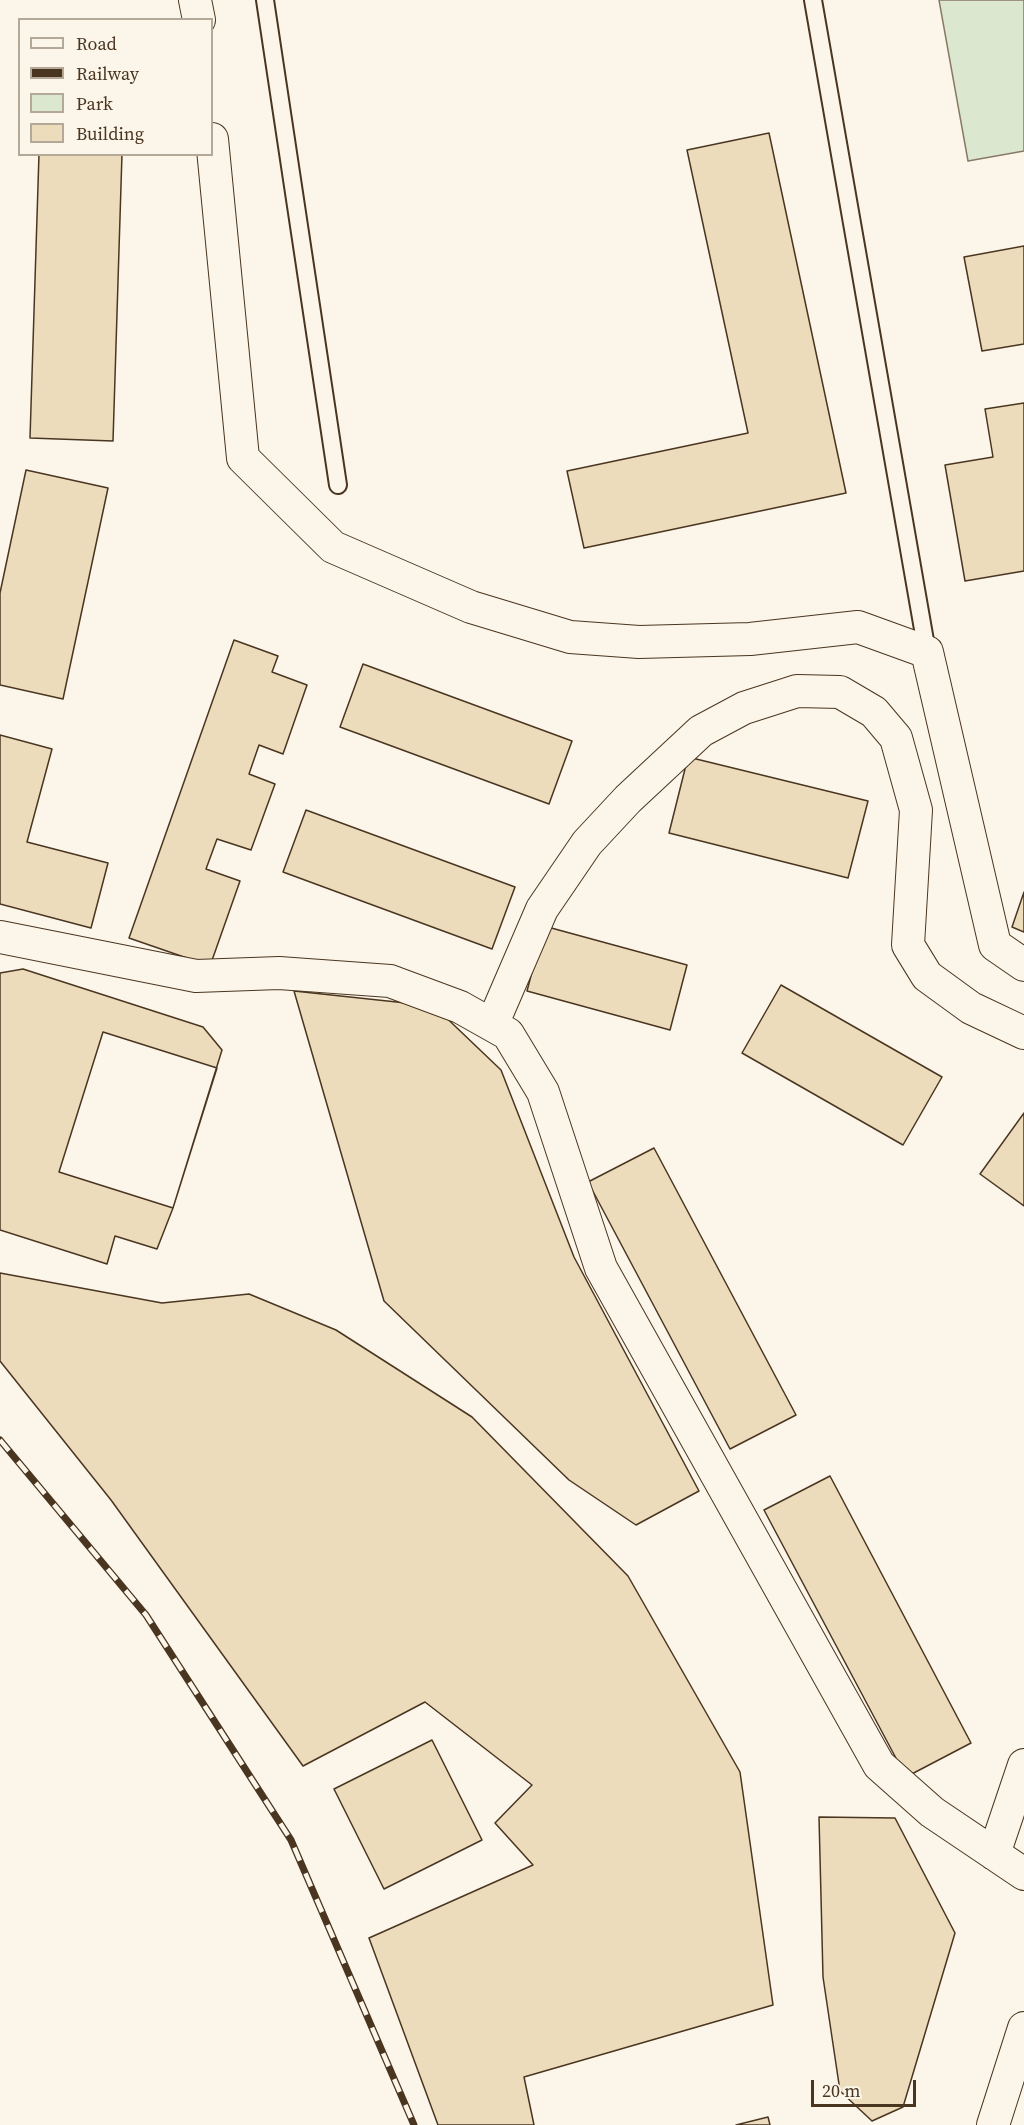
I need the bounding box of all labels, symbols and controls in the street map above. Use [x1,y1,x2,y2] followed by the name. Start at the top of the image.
[18,18,213,156] legend
[76,31,117,56] text: Road
[76,61,139,86] text: Railway
[76,91,113,116] text: Park
[76,121,144,146] text: Building
[814,2068,919,2106] scale bar
[822,2078,860,2103] text: 20 m

